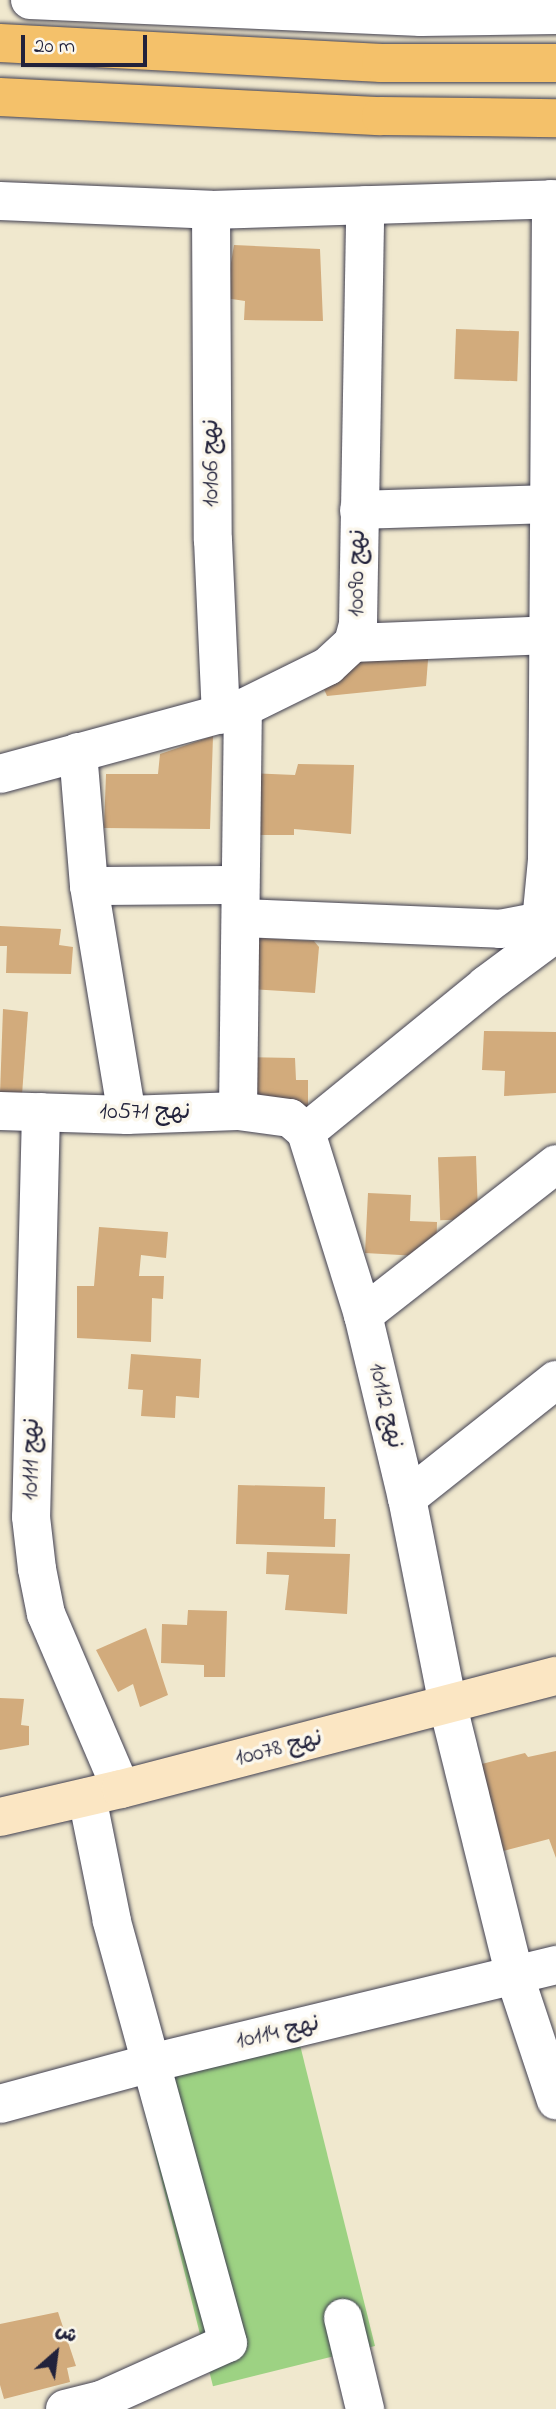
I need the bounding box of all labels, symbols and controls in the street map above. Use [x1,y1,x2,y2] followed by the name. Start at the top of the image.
[24,21,150,65] scale bar
[34,32,75,62] text: 20 m
[198,419,226,507] street label: نهج 10106
[343,529,373,617] street label: نهج 10090
[100,1099,190,1127] street label: نهج 10571
[361,1360,409,1452] street label: نهج 10112
[17,1417,47,1501] street label: نهج 10111
[232,1724,326,1774] street label: نهج 10078
[233,2009,323,2057] street label: نهج 10114
[51,2317,82,2351] text: ش
[21,2318,91,2388] north arrow

